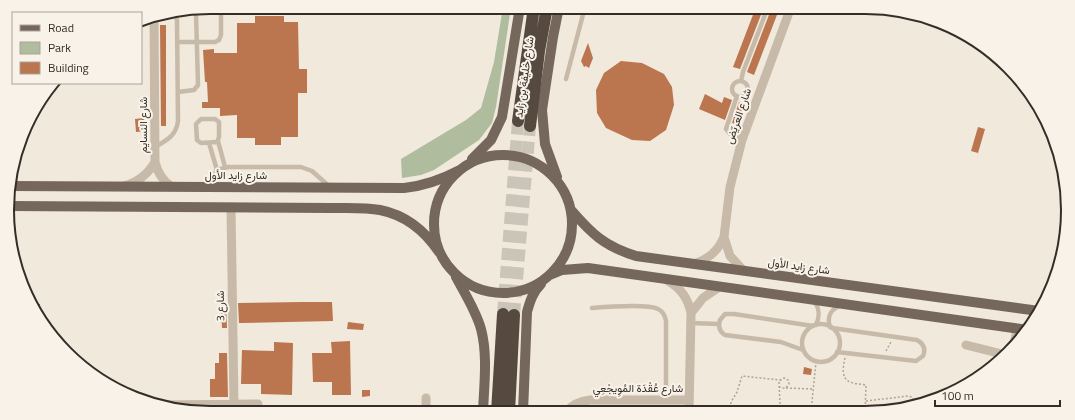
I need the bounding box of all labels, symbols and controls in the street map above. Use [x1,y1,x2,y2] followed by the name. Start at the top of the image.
[12,12,142,84] legend
[48,18,74,37] text: Road
[510,35,538,118] street label: شارع خليفة بن زايد
[48,38,71,57] text: Park
[48,58,89,77] text: Building
[721,86,755,146] street label: شارع العريّض
[135,96,151,153] street label: شارع النسايم
[205,167,268,183] street label: شارع زايد الأول
[767,254,831,278] street label: شارع زايد الأول
[212,290,228,321] street label: شارع 3
[593,380,684,398] street label: شارع عُقْدَة المُوِيجْعِي
[935,382,1060,408] scale bar
[941,386,974,405] text: 100 m

